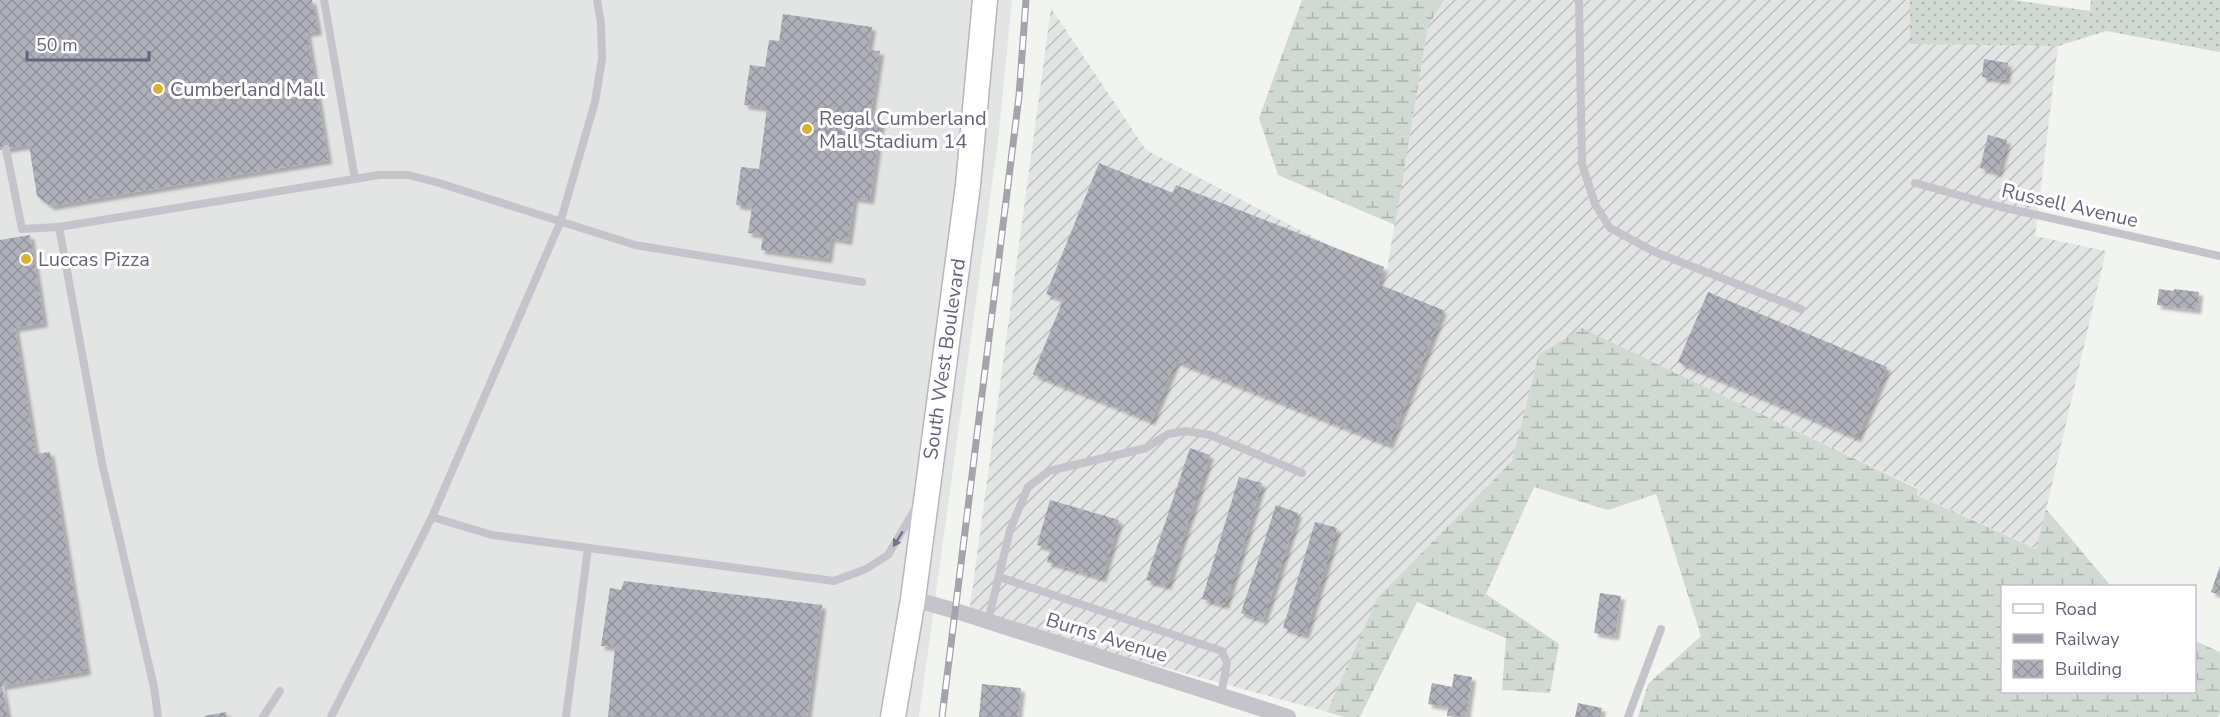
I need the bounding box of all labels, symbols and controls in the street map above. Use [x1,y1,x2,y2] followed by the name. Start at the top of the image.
[27,24,148,62] scale bar
[36,33,78,57] text: 50 m
[170,76,325,103] place label: Cumberland Mall
[151,82,165,96] marker: Cumberland Mall
[819,105,987,155] place label: Regal Cumberland Mall Stadium 14
[800,122,814,136] marker: Regal Cumberland Mall Stadium 14
[1999,177,2141,234] street label: Russell Avenue
[38,246,150,273] place label: Luccas Pizza
[19,252,33,266] marker: Luccas Pizza
[917,257,972,461] street label: South West Boulevard
[892,531,903,547] one-way arrow
[2001,585,2196,693] legend
[2055,597,2097,621] text: Road
[1043,606,1171,669] street label: Burns Avenue
[2055,627,2120,651] text: Railway
[2055,657,2122,681] text: Building

